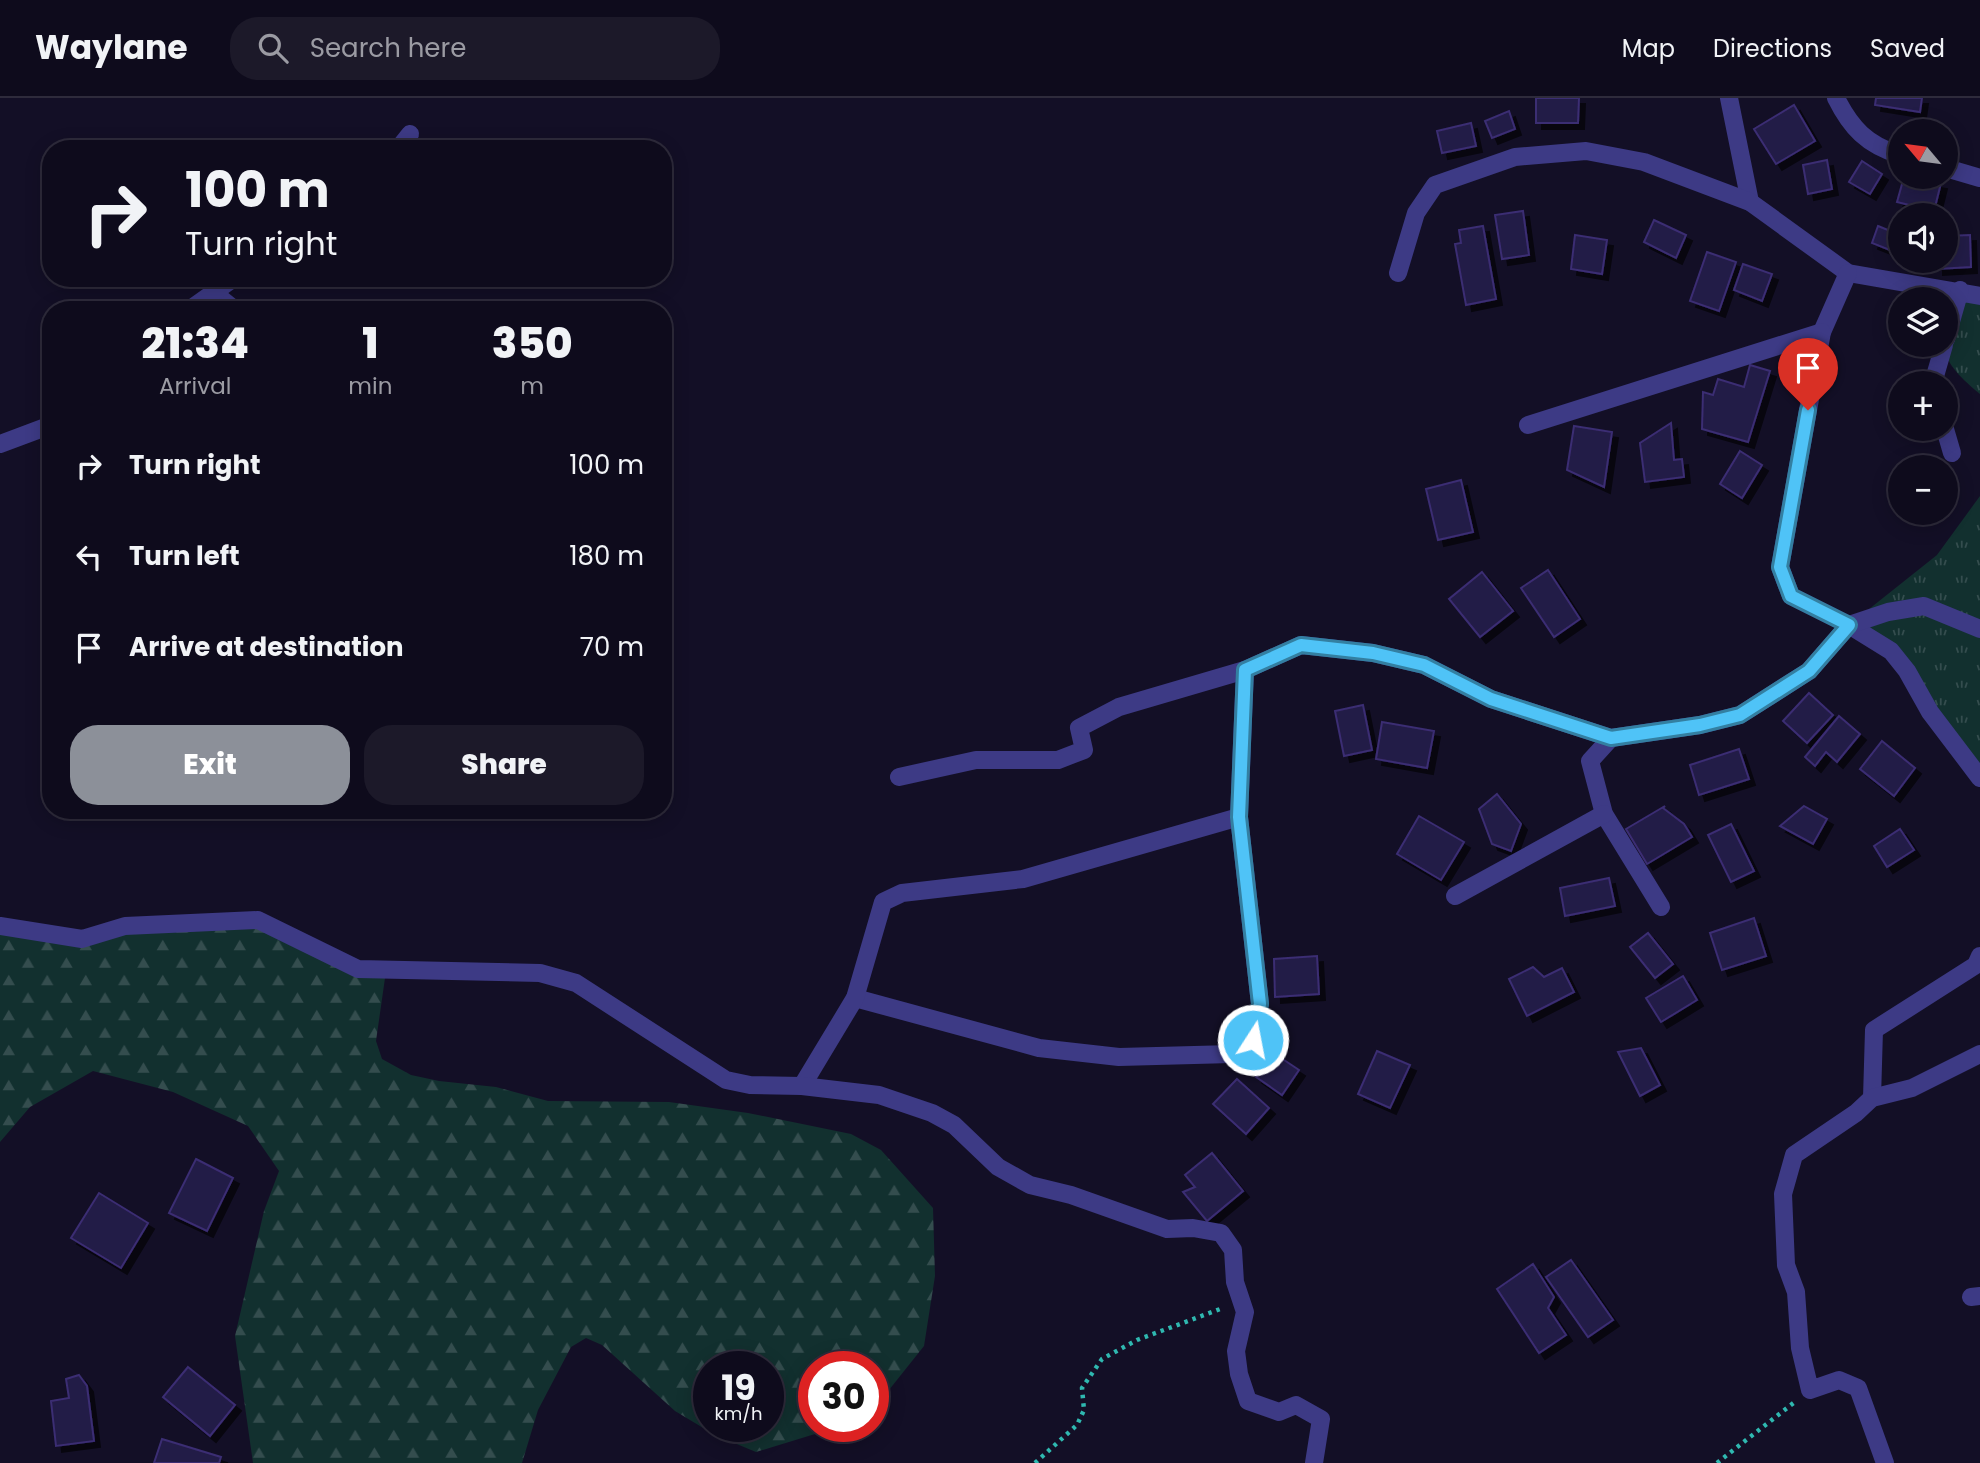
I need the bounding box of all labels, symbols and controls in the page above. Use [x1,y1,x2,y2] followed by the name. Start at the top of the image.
[230,17,720,80] search box
[35,24,188,71] text: Waylane
[254,29,292,67] icon: search
[310,30,466,66] text: Search here
[1622,32,1675,65] text: Map
[1713,32,1832,65] text: Directions
[1870,32,1945,65] text: Saved
[1888,119,1958,189] north arrow
[1888,119,1958,525] map controls
[185,156,330,224] text: 100 m
[70,168,161,259] icon: right
[1888,203,1958,273] button: sound
[185,221,337,266] text: Turn right
[1888,287,1958,357] button: layers
[141,314,249,373] text: 21:34
[362,314,379,373] text: 1
[492,314,573,373] text: 350
[1778,338,1838,410] pin
[1789,349,1827,387] icon: arrive
[159,370,231,402] text: Arrival
[348,370,392,402] text: min
[520,370,544,402] text: m
[1888,371,1958,441] button: +
[70,447,108,485] icon: right
[129,447,261,483] text: Turn right
[569,447,644,483] text: 100 m
[1888,455,1958,525] button: −
[70,538,108,576] icon: left
[129,538,240,574] text: Turn left
[569,538,644,574] text: 180 m
[70,629,108,667] icon: arrive
[129,629,404,665] text: Arrive at destination
[580,629,644,665] text: 70 m
[70,725,350,805] button: Exit
[364,725,644,805] button: Share
[1216,1003,1290,1077] position arrow
[798,1351,889,1442] speed limit sign: 30
[721,1363,756,1412] text: 19
[715,1401,762,1426] text: km/h

